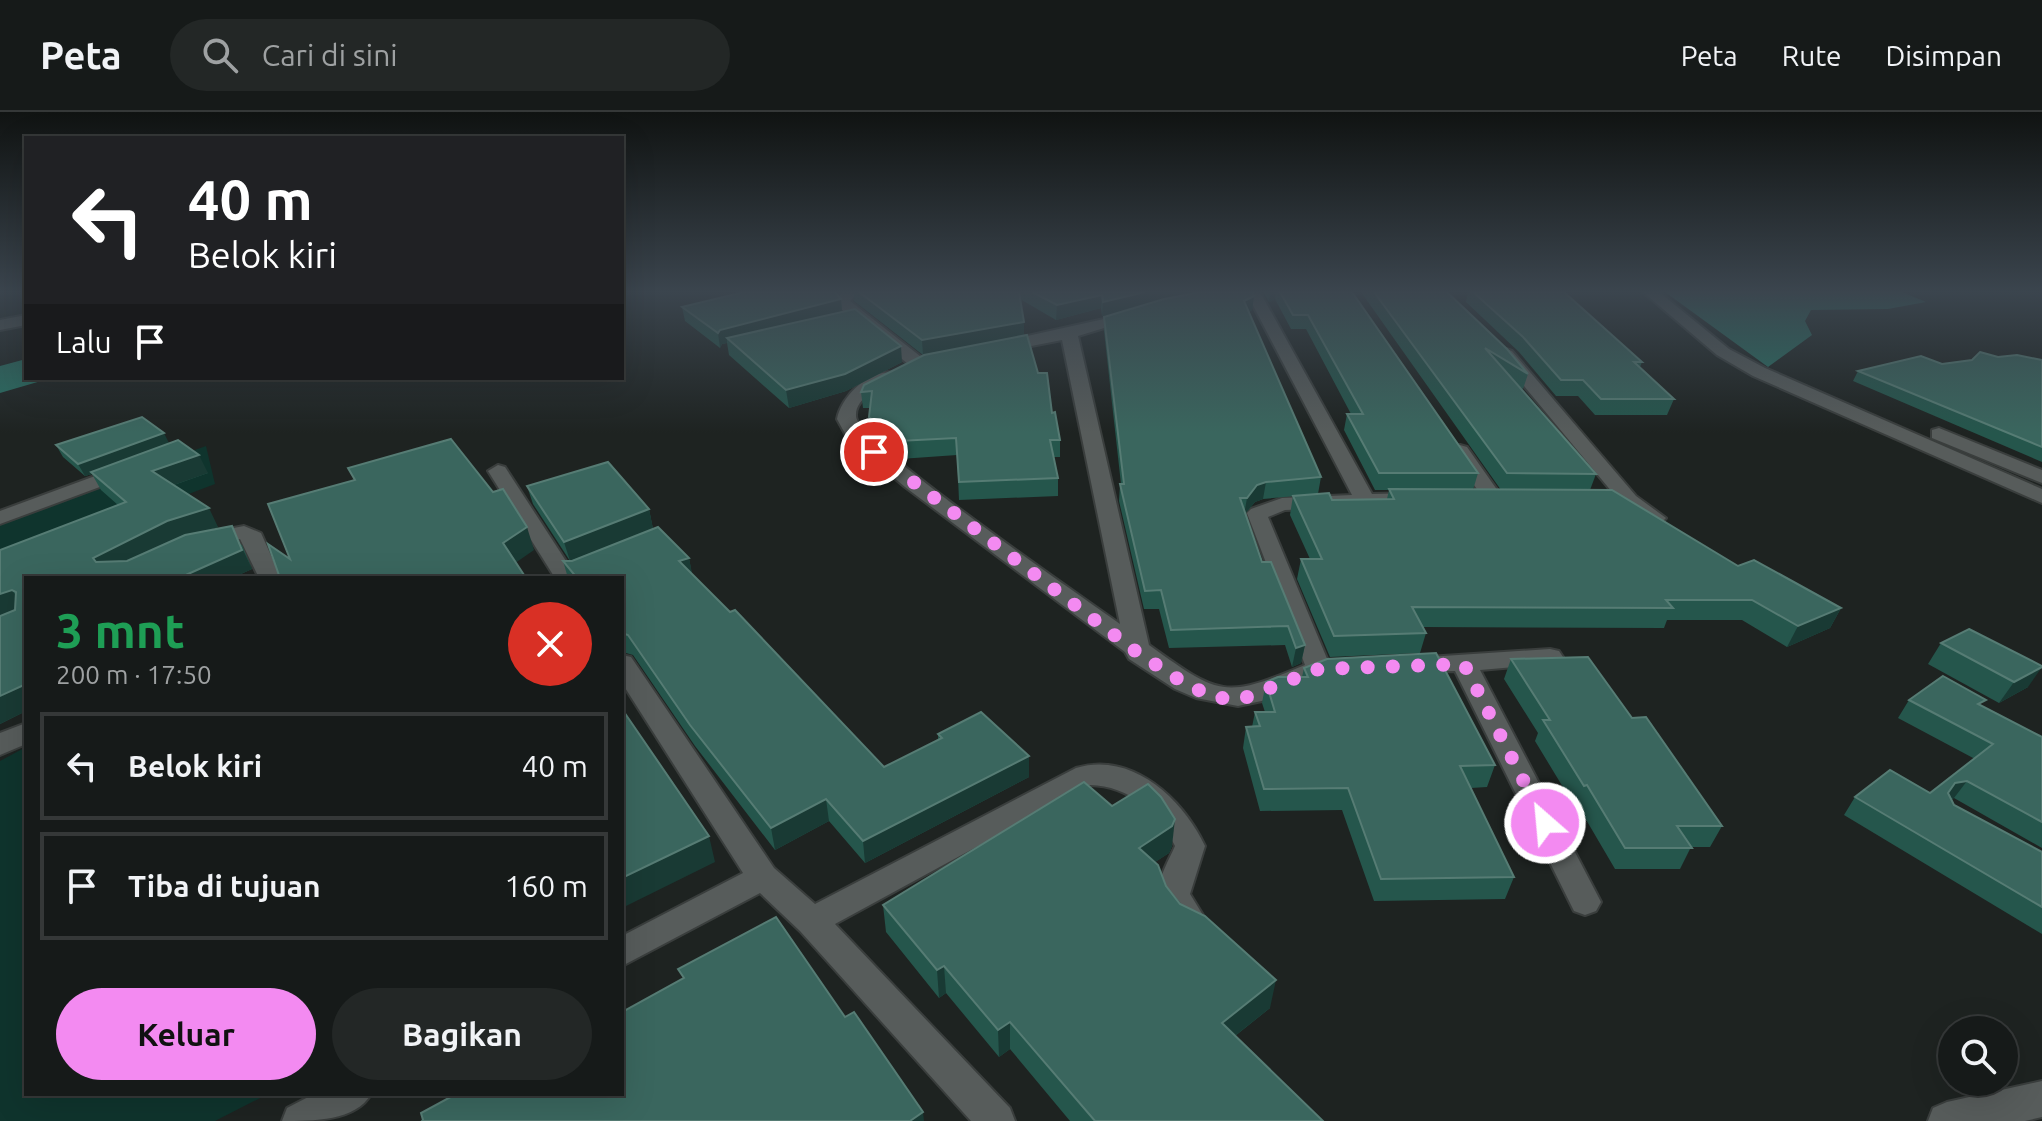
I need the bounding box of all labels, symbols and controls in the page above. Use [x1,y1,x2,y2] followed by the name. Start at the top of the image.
[170,19,730,91] search box
[198,33,242,77] icon: search
[40,34,122,76] text: Peta
[262,38,398,72] text: Cari di sini
[1681,40,1738,71] text: Peta
[1782,40,1842,71] text: Rute
[1886,40,2002,71] text: Disimpan
[56,168,160,272] icon: left
[188,168,313,231] text: 40 m
[188,234,337,275] text: Belok kiri
[128,320,172,364] icon: arrive
[56,325,112,359] text: Lalu
[840,418,908,486] pin
[852,430,896,474] icon: arrive
[508,602,592,686] button: close
[56,603,185,657] text: 3 mnt
[56,660,212,689] text: 200 m · 17:50
[60,744,104,788] icon: left
[128,749,262,783] text: Belok kiri
[521,749,588,783] text: 40 m
[1503,781,1587,865] position arrow
[60,864,104,908] icon: arrive
[128,869,321,903] text: Tiba di tujuan
[504,869,588,903] text: 160 m
[56,988,316,1080] button: Keluar
[332,988,592,1080] button: Bagikan
[1938,1016,2018,1096] map controls
[1938,1016,2018,1096] button: search

